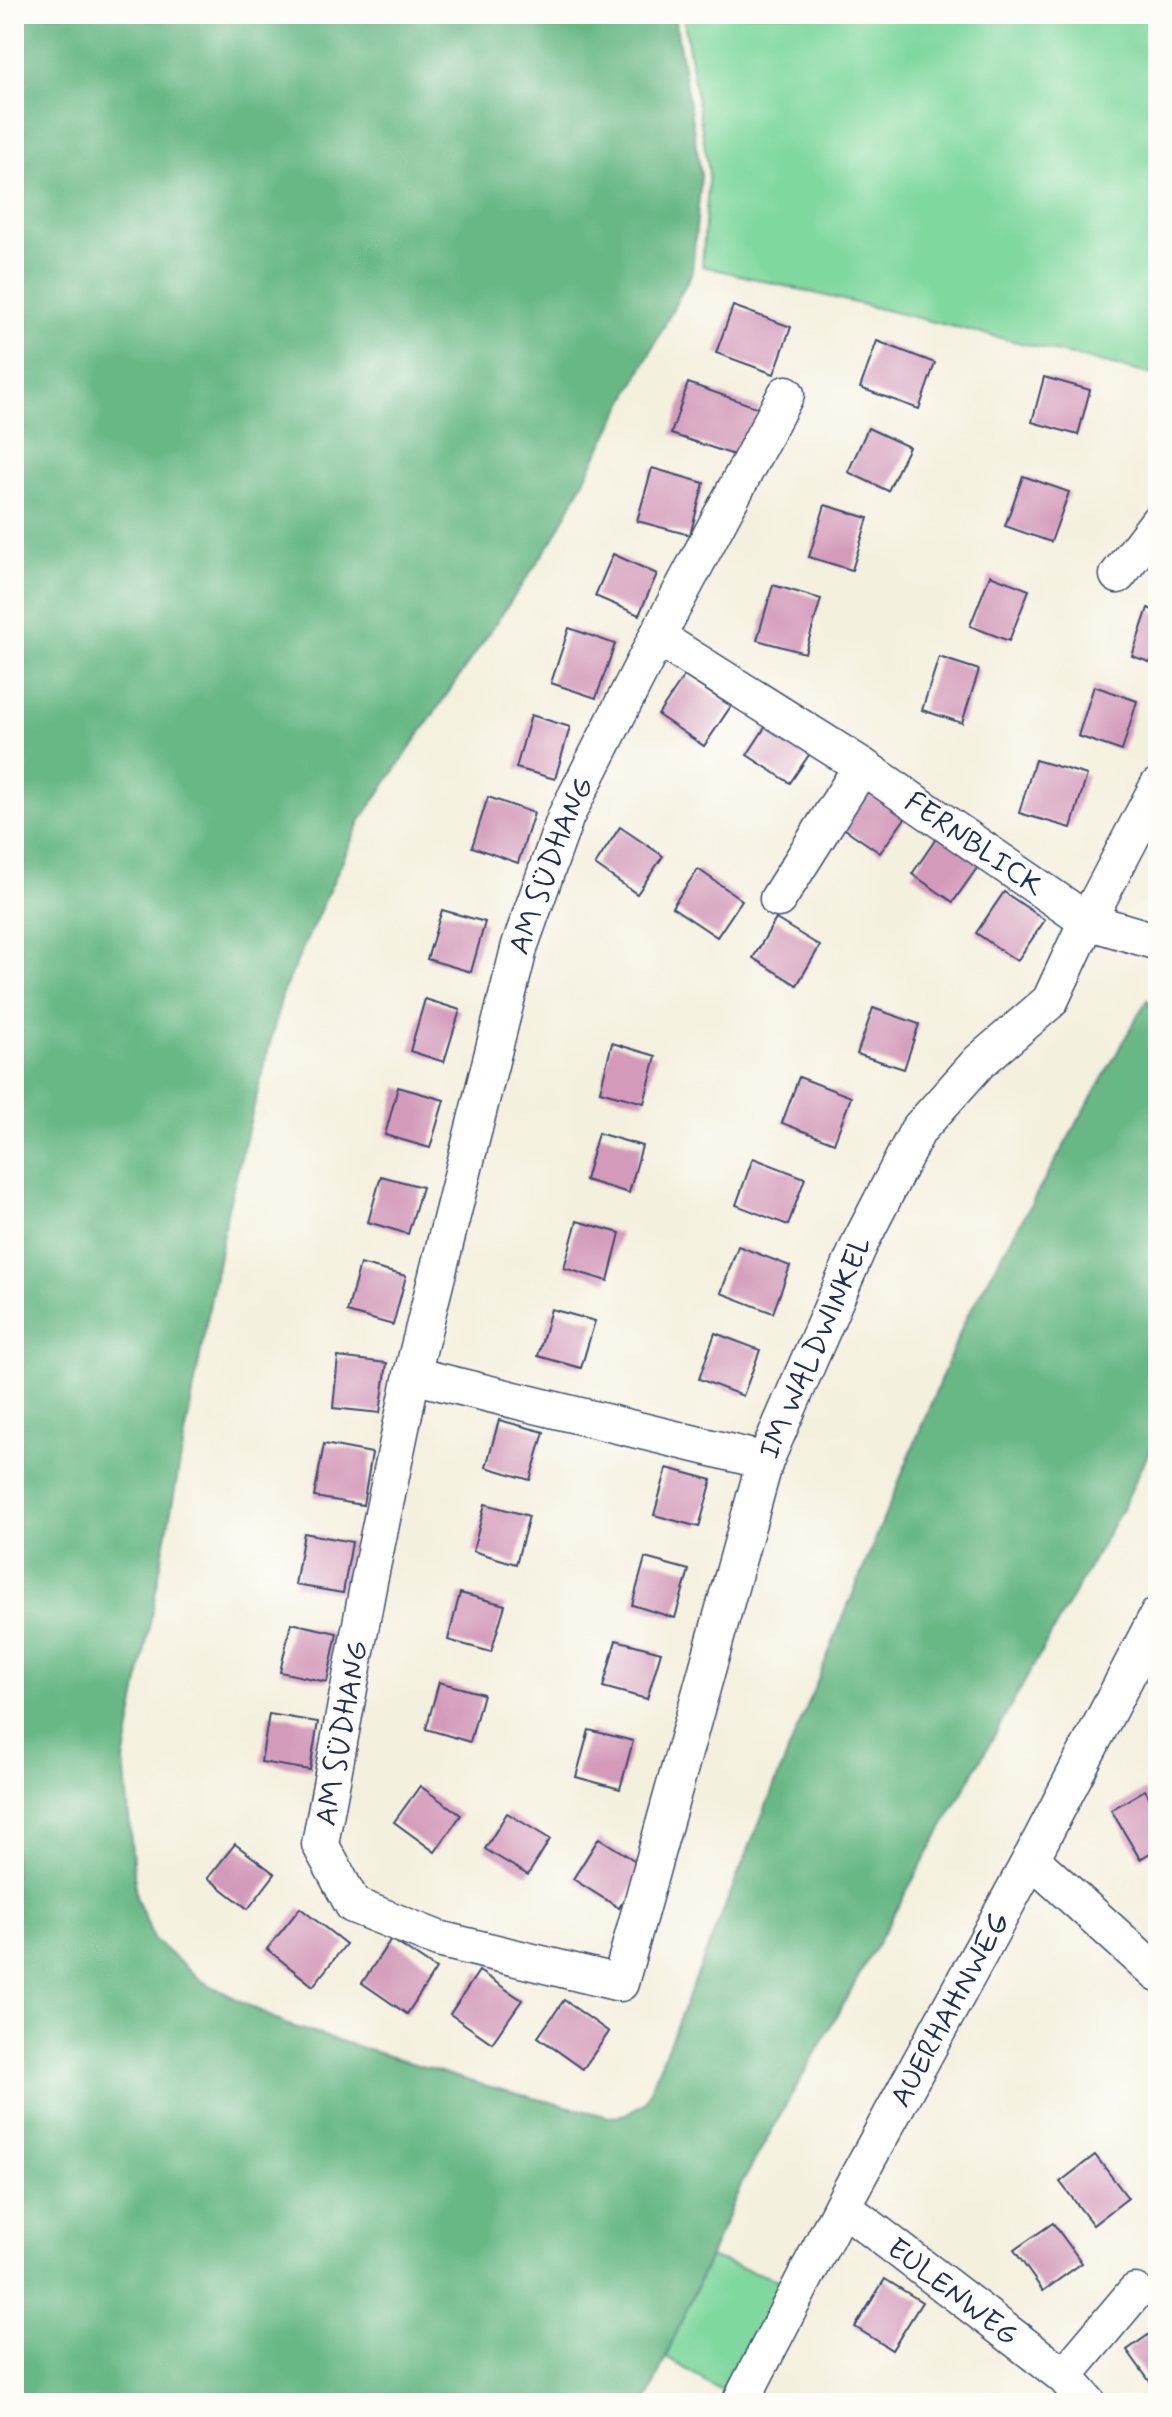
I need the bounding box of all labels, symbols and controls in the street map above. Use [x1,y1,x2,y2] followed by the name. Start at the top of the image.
[500,770,604,960] street label: AM SÜDHANG
[897,783,1051,906] street label: FERNBLICK
[750,1230,882,1465] street label: IM WALDWINKEL
[307,1638,378,1829] street label: AM SÜDHANG
[882,1905,1019,2114] street label: AUERHAHNWEG
[879,2229,1026,2355] street label: EULENWEG

